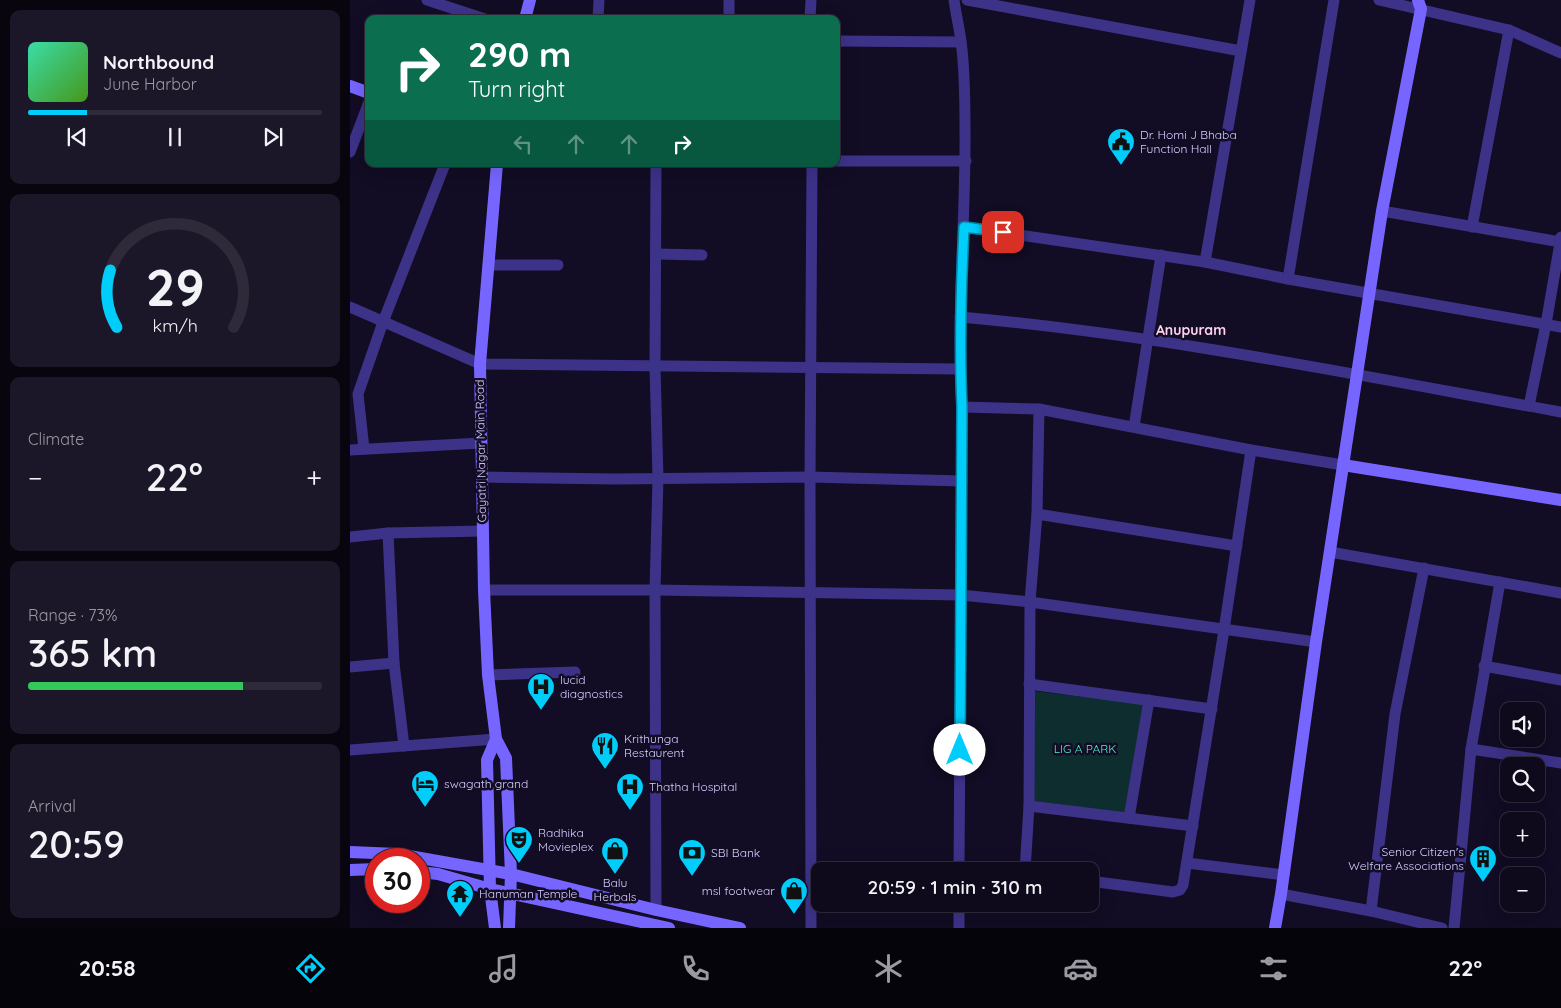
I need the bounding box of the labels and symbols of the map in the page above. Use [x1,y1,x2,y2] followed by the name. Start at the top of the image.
[1106,127,1136,166] public building icon: Dr. Homi J Bhaba Function Hall
[1140,127,1237,156] place label: Dr. Homi J Bhaba Function Hall
[982,211,1024,253] pin
[1156,321,1226,339] district label: Anupuram
[472,380,489,523] street label: Gayatri Nagar Main Road
[526,672,556,711] hospital icon: lucid diagnostics
[560,672,623,701] place label: lucid diagnostics
[933,723,985,775] position arrow
[590,731,620,770] restaurant icon: Krithunga Restaurent
[624,731,685,760] place label: Krithunga Restaurent
[1054,741,1116,756] park label: LIG A PARK
[410,769,440,808] hotel icon: swagath grand
[615,772,645,811] hospital icon: Thatha Hospital
[444,776,528,791] place label: swagath grand
[649,779,737,794] place label: Thatha Hospital
[504,825,534,864] theatre icon: Radhika Movieplex
[538,825,593,854] place label: Radhika Movieplex
[600,836,630,875] shop icon: Balu Herbals
[677,838,707,877] bank icon: SBI Bank
[1348,844,1464,873] place label: Senior Citizen's Welfare Associations
[1468,844,1498,883] building icon: Senior Citizen's Welfare Associations
[711,845,760,860] place label: SBI Bank
[365,848,430,913] speed limit sign: 30
[594,875,637,904] place label: Balu Herbals
[779,876,809,915] shop icon: msl footwear
[445,879,475,918] temple icon: Hanuman Temple
[702,883,775,898] place label: msl footwear
[479,886,578,901] place label: Hanuman Temple

